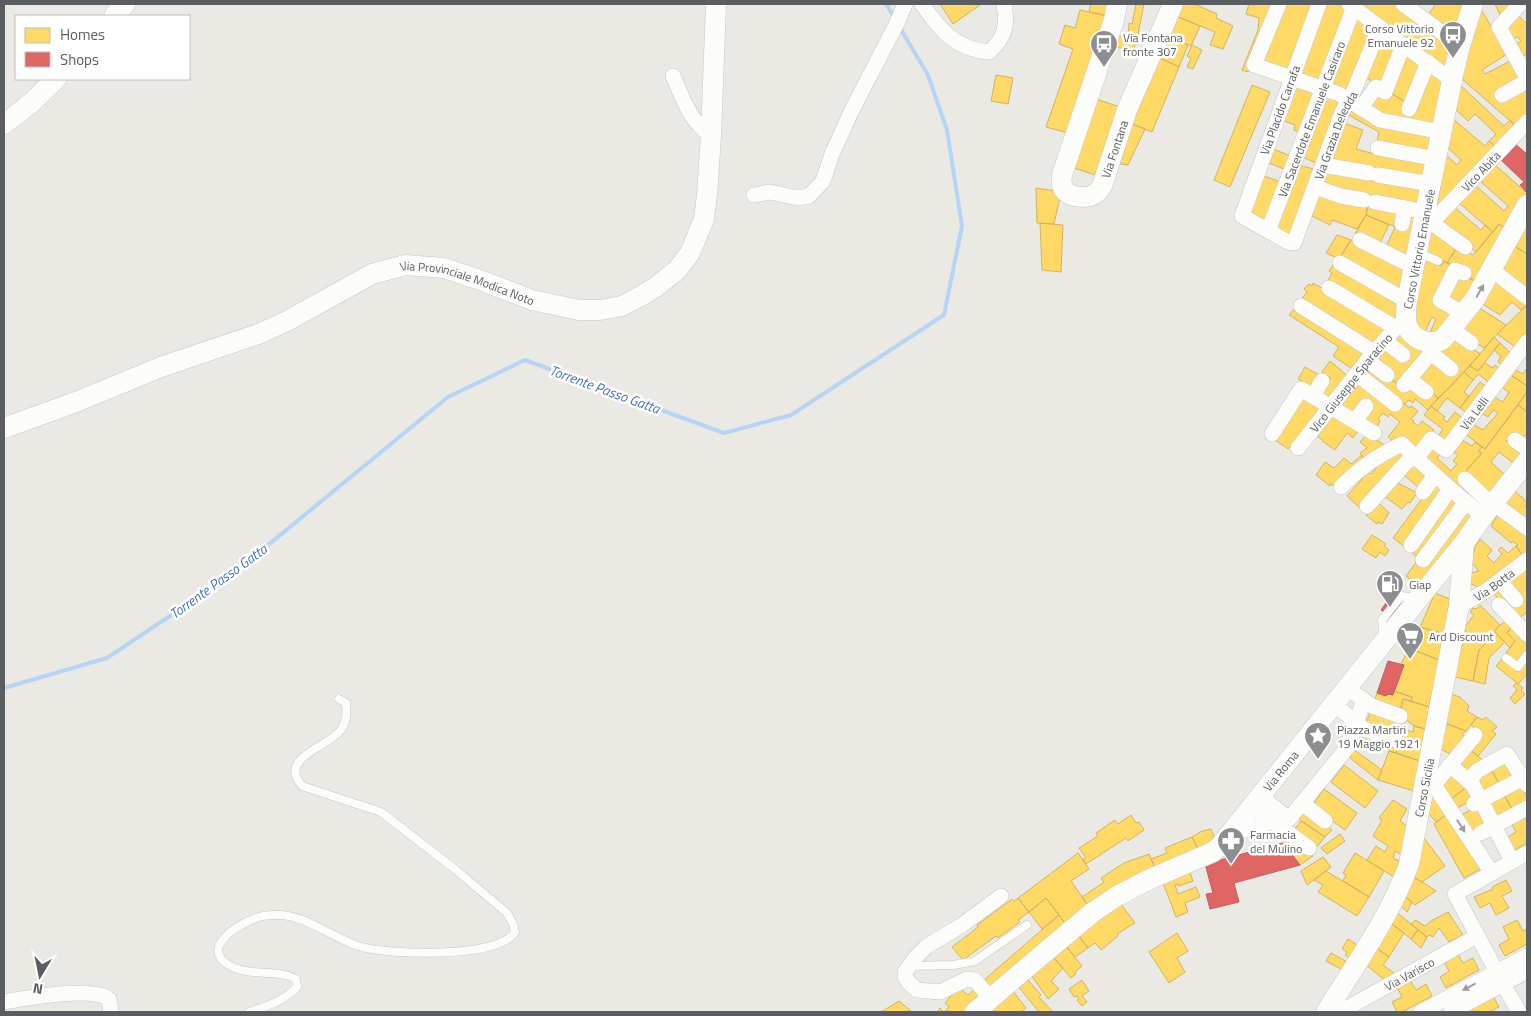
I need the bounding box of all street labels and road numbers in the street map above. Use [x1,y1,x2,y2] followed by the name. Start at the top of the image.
[1272,38,1350,200] street label: Via Sacerdote Emanuele Casiraro
[1255,62,1305,158] street label: Via Placido Carrafa
[1309,88,1362,182] street label: Via Grazia Deledda
[1096,118,1133,180] street label: Via Fontana
[1456,146,1505,196] street label: Vico Abita
[1398,187,1440,311] street label: Corso Vittorio Emanuele
[398,255,537,310] street label: Via Provinciale Modica Noto
[1305,329,1397,436] street label: Vico Giuseppe Sparacino
[1455,392,1493,434] street label: Via Lelli
[1470,563,1518,606] street label: Via Botta
[1258,746,1303,795] street label: Via Roma
[1409,756,1439,819] street label: Corso Sicilia
[1380,952,1438,995] street label: Via Varisco

